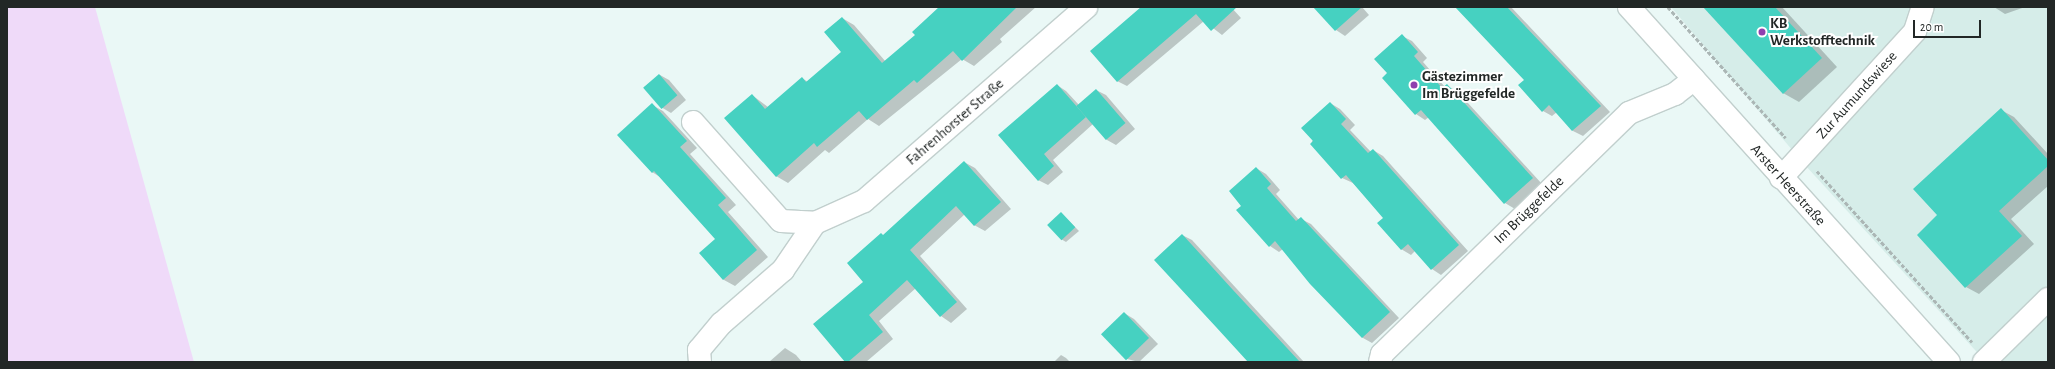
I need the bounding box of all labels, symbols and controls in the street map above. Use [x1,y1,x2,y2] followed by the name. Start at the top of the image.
[1915,12,1983,38] scale bar
[1770,14,1875,49] place label: KB Werkstofftechnik
[1920,21,1943,33] text: 20 m
[1757,27,1767,37] marker: KB Werkstofftechnik
[1813,47,1901,143] street label: Zur Aumundswiese
[1422,67,1515,102] place label: Gästezimmer Im Brüggefelde
[903,75,1007,169] street label: Fahrenhorster Straße
[1409,80,1419,90] marker: Gästezimmer Im Brüggefelde
[1747,141,1829,229] street label: Arster Heerstraße
[1490,172,1568,248] street label: Im Brüggefelde

